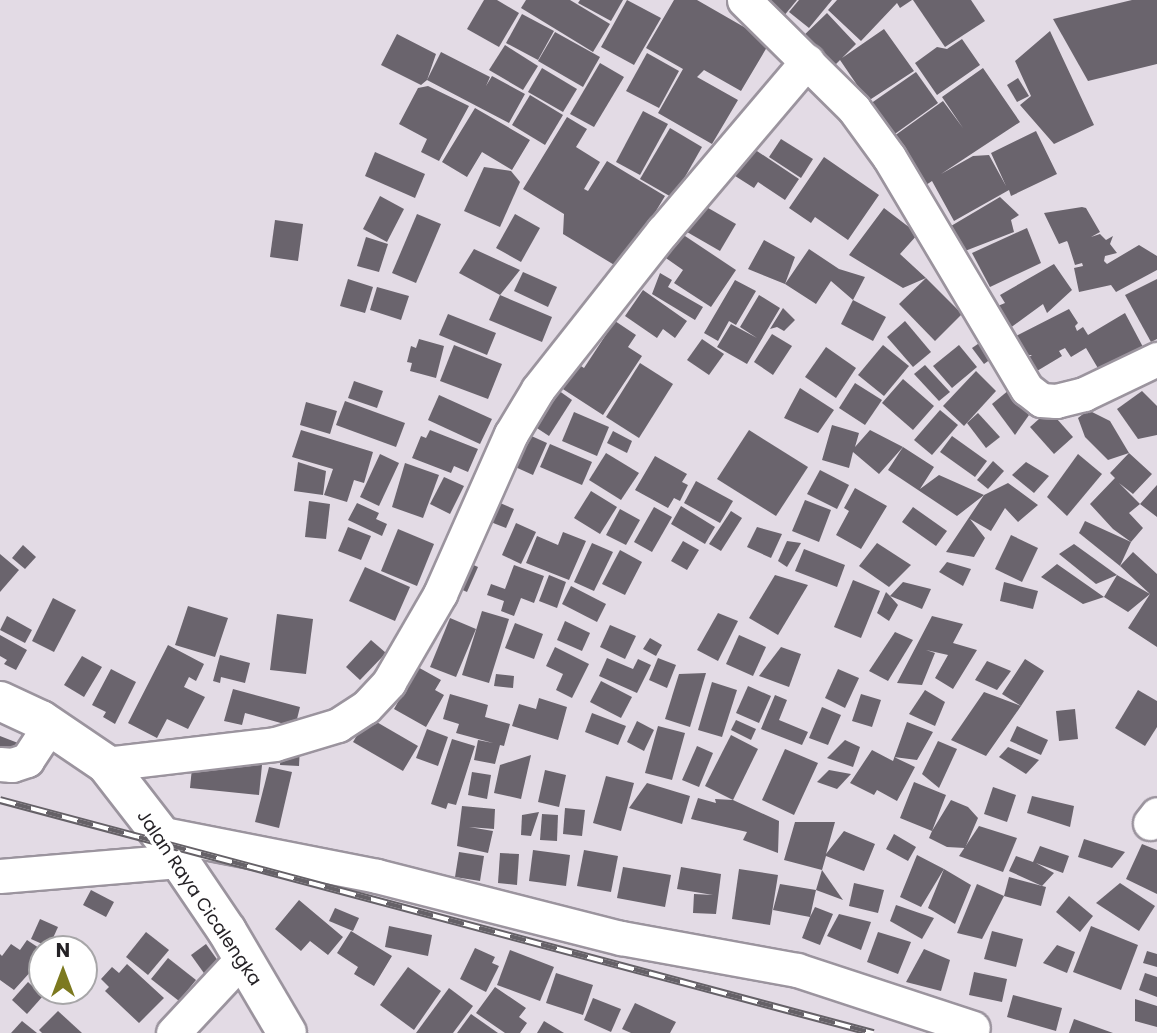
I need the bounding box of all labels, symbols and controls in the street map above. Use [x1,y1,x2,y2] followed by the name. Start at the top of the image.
[132,806,266,990] street label: Jalan Raya Cicalengka
[28,935,98,1005] north arrow
[56,937,70,964] text: N

